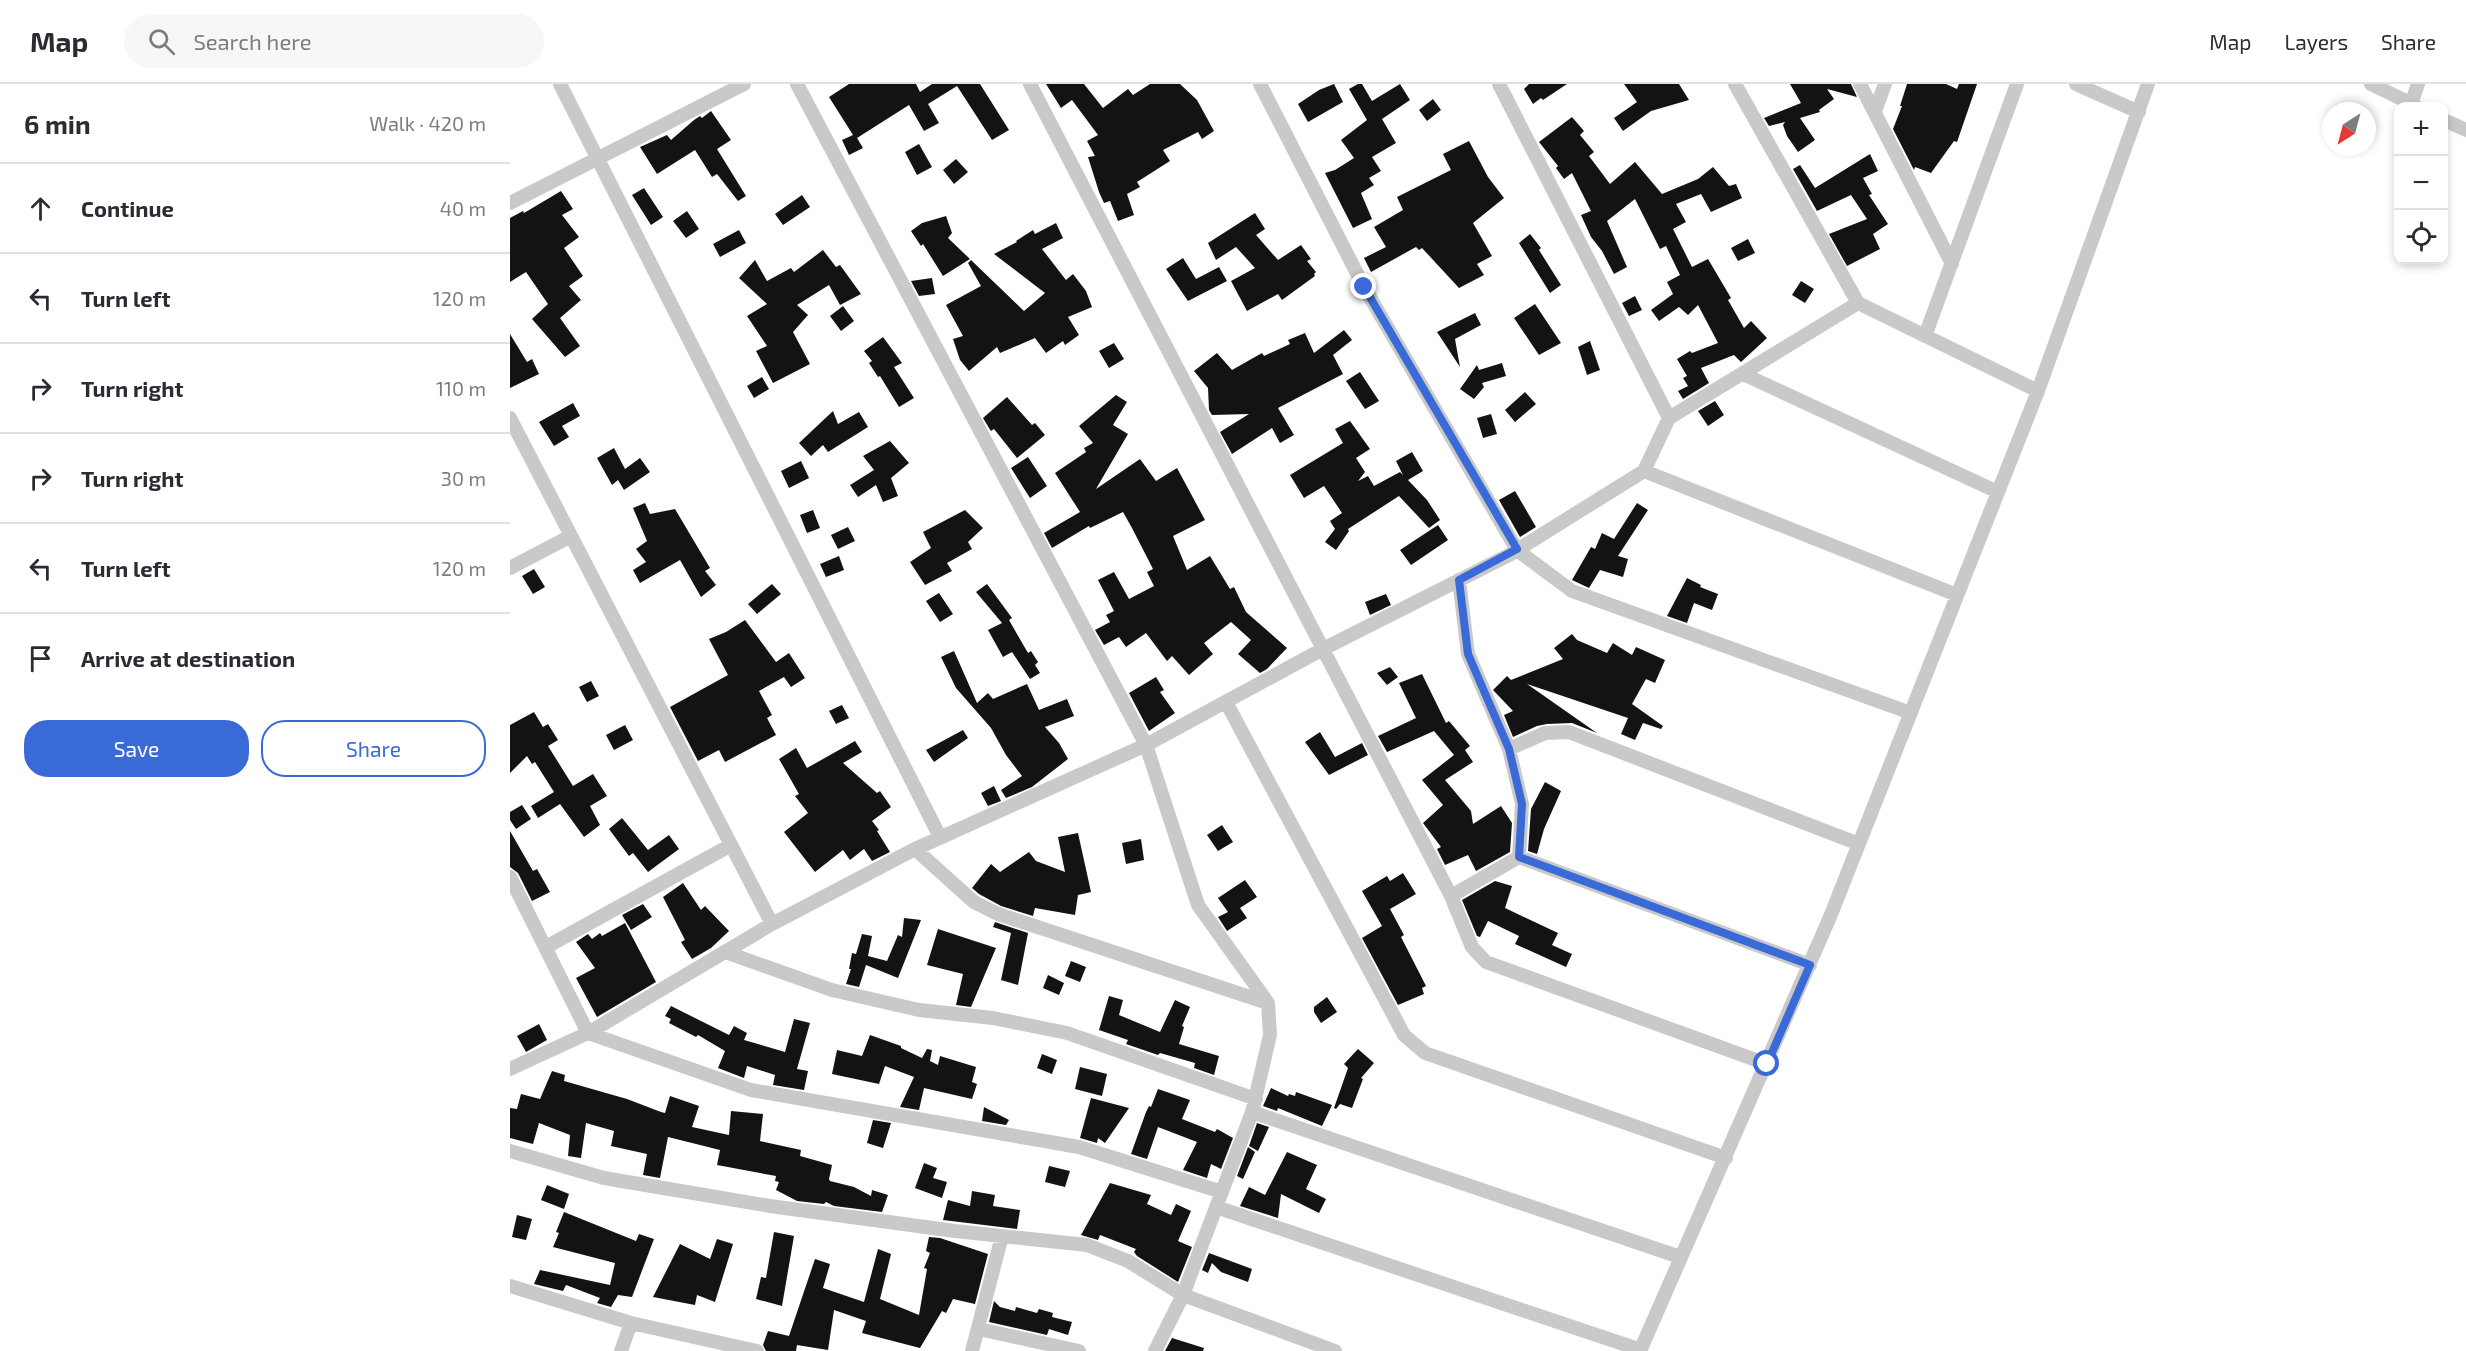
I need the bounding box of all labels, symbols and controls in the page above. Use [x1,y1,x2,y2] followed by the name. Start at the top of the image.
[124,14,544,68] search box
[30,24,88,58] text: Map
[145,25,178,58] icon: search
[193,28,312,54] text: Search here
[2209,29,2251,54] text: Map
[2284,29,2348,54] text: Layers
[2381,29,2436,54] text: Share
[2322,102,2376,156] north arrow
[2394,102,2448,264] map controls
[2394,102,2448,156] button: +
[24,108,91,139] text: 6 min
[369,111,486,135] text: Walk · 420 m
[2394,156,2448,210] button: −
[24,192,57,225] icon: ahead
[81,195,174,221] text: Continue
[440,196,486,220] text: 40 m
[2394,210,2448,264] button: locate
[1350,273,1376,299] route end
[24,282,57,315] icon: left
[81,285,170,311] text: Turn left
[433,286,486,310] text: 120 m
[24,372,57,405] icon: right
[81,375,183,401] text: Turn right
[436,376,486,400] text: 110 m
[24,462,57,495] icon: right
[81,465,183,491] text: Turn right
[441,466,486,490] text: 30 m
[24,552,57,585] icon: left
[81,555,170,581] text: Turn left
[433,556,486,580] text: 120 m
[24,642,57,675] icon: arrive
[81,645,295,671] text: Arrive at destination
[24,720,249,777] button: Save
[261,720,486,777] button: Share
[1753,1050,1779,1076] route start

